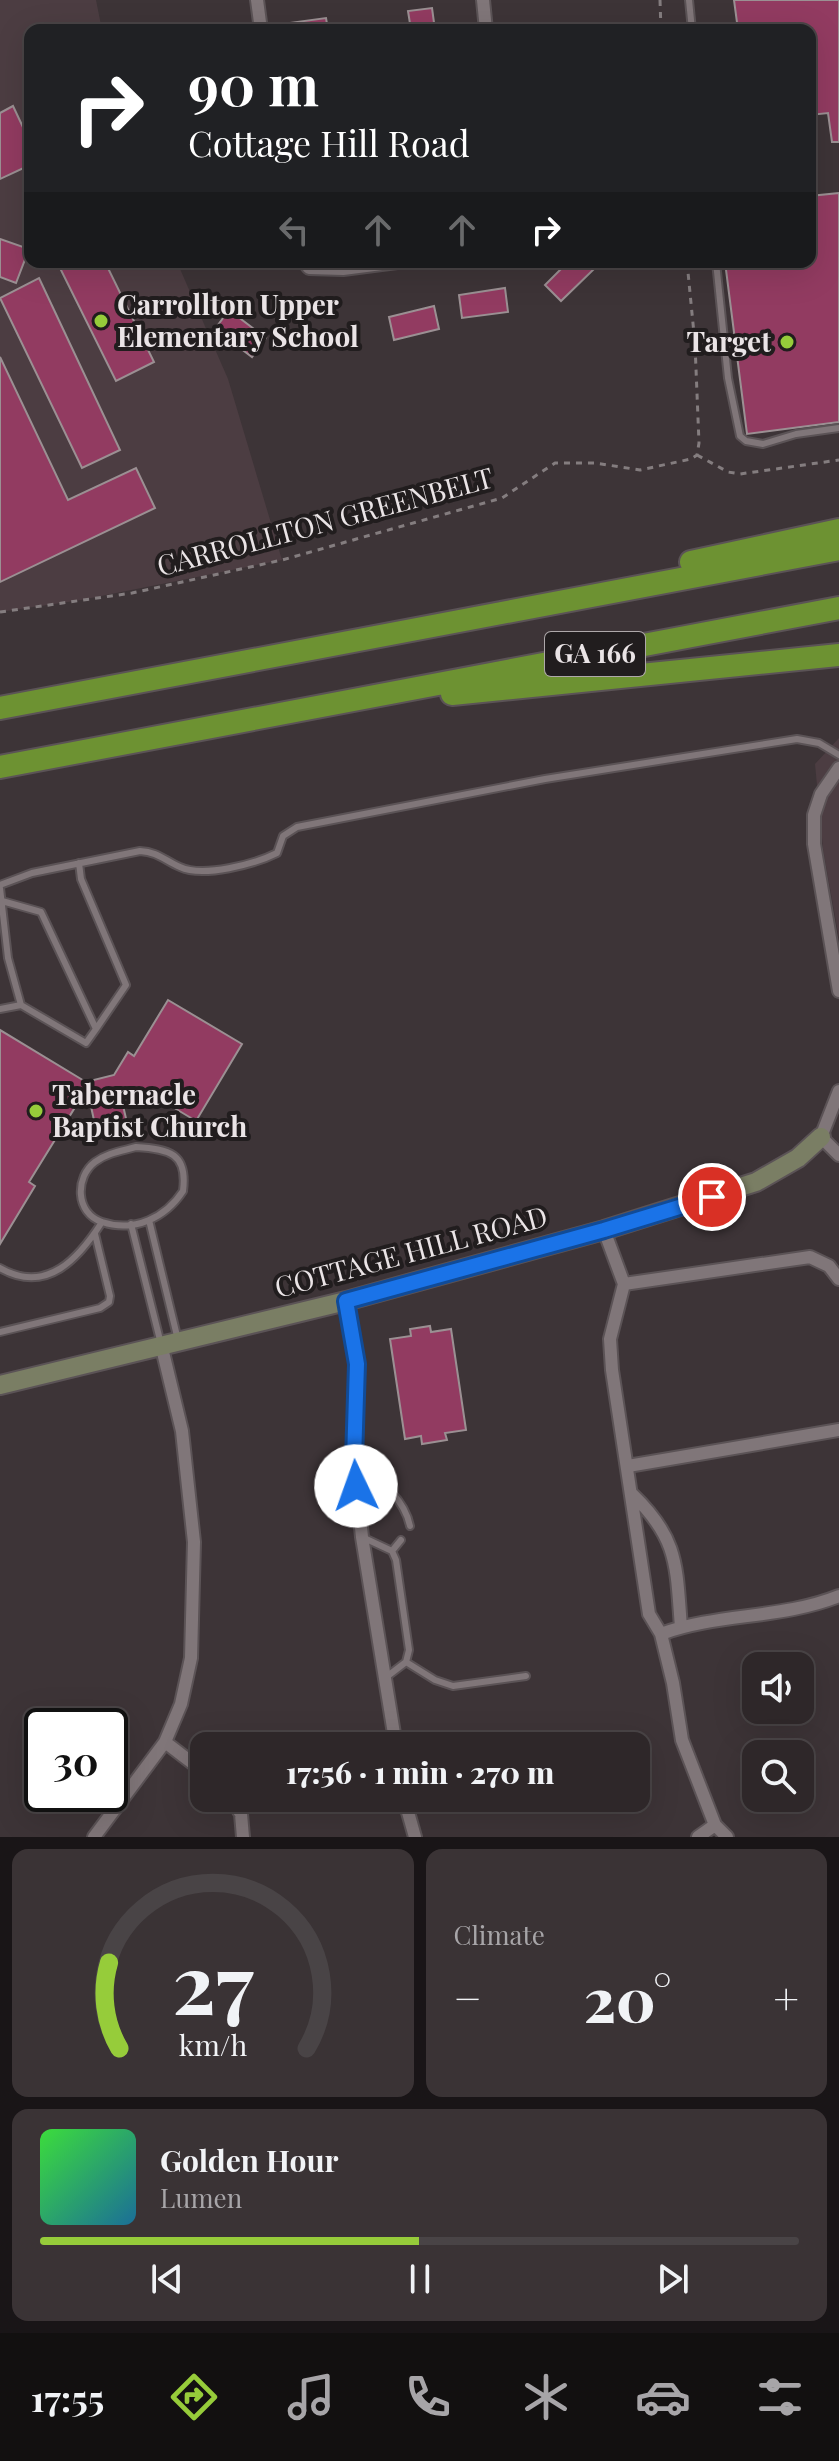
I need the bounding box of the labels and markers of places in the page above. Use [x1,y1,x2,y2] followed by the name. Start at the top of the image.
[117,285,359,354] place label: Carrollton Upper Elementary School
[92,312,110,330] marker: Carrollton Upper Elementary School
[686,322,771,359] place label: Target
[778,333,796,351] marker: Target
[52,1075,247,1144] place label: Tabernacle Baptist Church
[27,1102,45,1120] marker: Tabernacle Baptist Church
[678,1163,746,1231] pin

